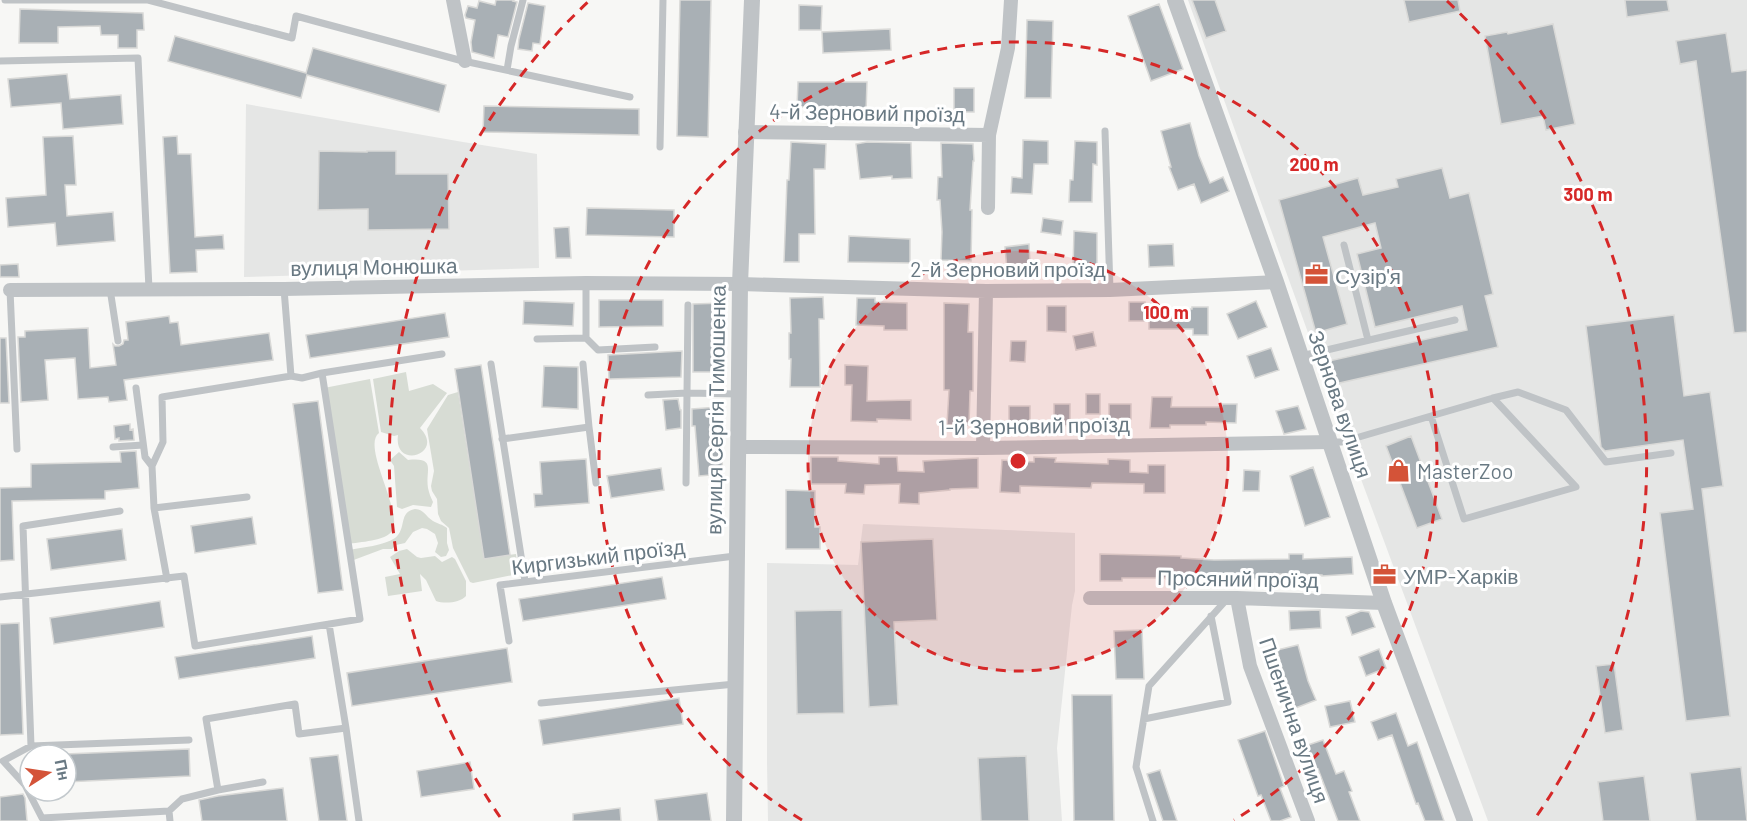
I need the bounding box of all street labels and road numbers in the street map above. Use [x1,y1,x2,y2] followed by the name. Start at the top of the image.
[769,98,965,126] street label: 4-й Зерновий проїзд
[290,252,458,280] street label: вулиця Монюшка
[910,256,1106,281] street label: 2-й Зерновий проїзд
[700,285,730,535] street label: вулиця Сергія Тимошенка
[1304,327,1378,481] street label: Зернова вулиця
[938,411,1130,439] street label: 1-й Зерновий проїзд
[510,533,686,579] street label: Киргизький проїзд
[1157,564,1319,592] street label: Просяний проїзд
[1255,634,1335,806] street label: Пшенична вулиця

